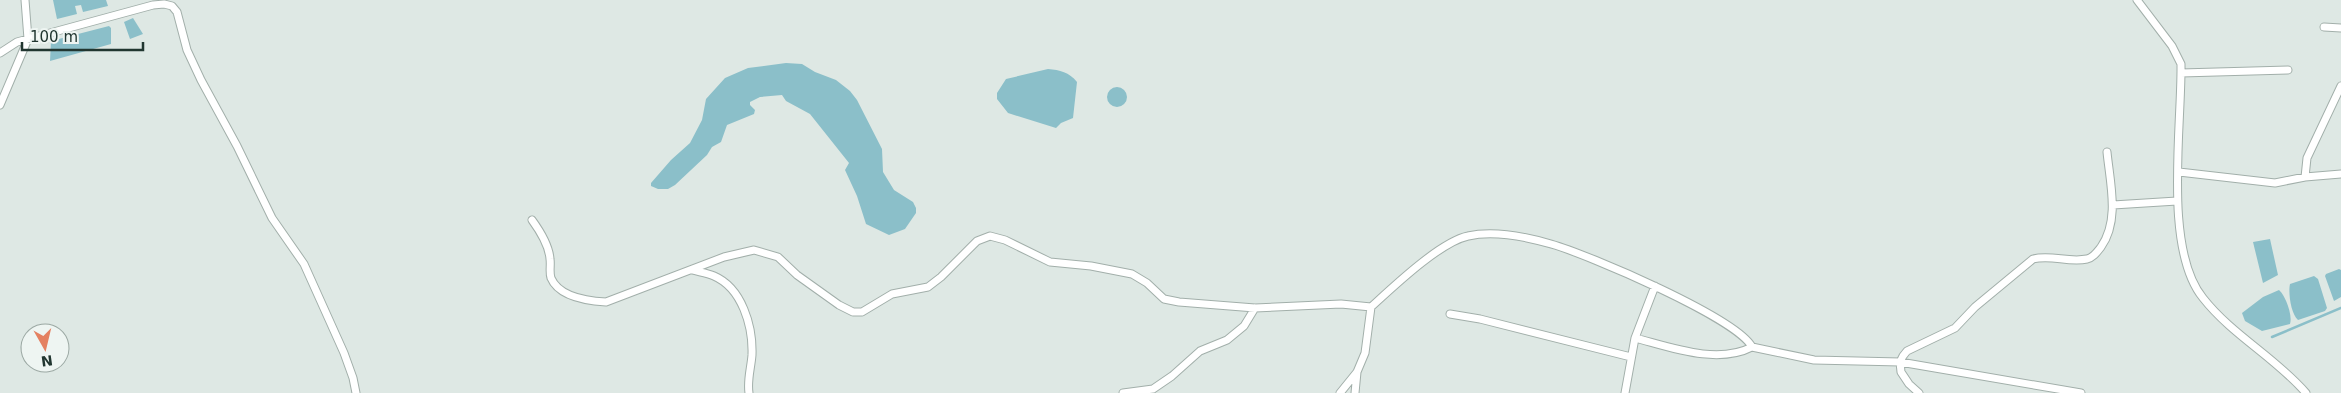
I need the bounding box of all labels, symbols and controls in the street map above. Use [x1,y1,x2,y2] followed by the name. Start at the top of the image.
[22,20,144,52] scale bar
[30,28,78,46] text: 100 m
[20,323,70,373] north arrow
[40,352,54,370] text: N

